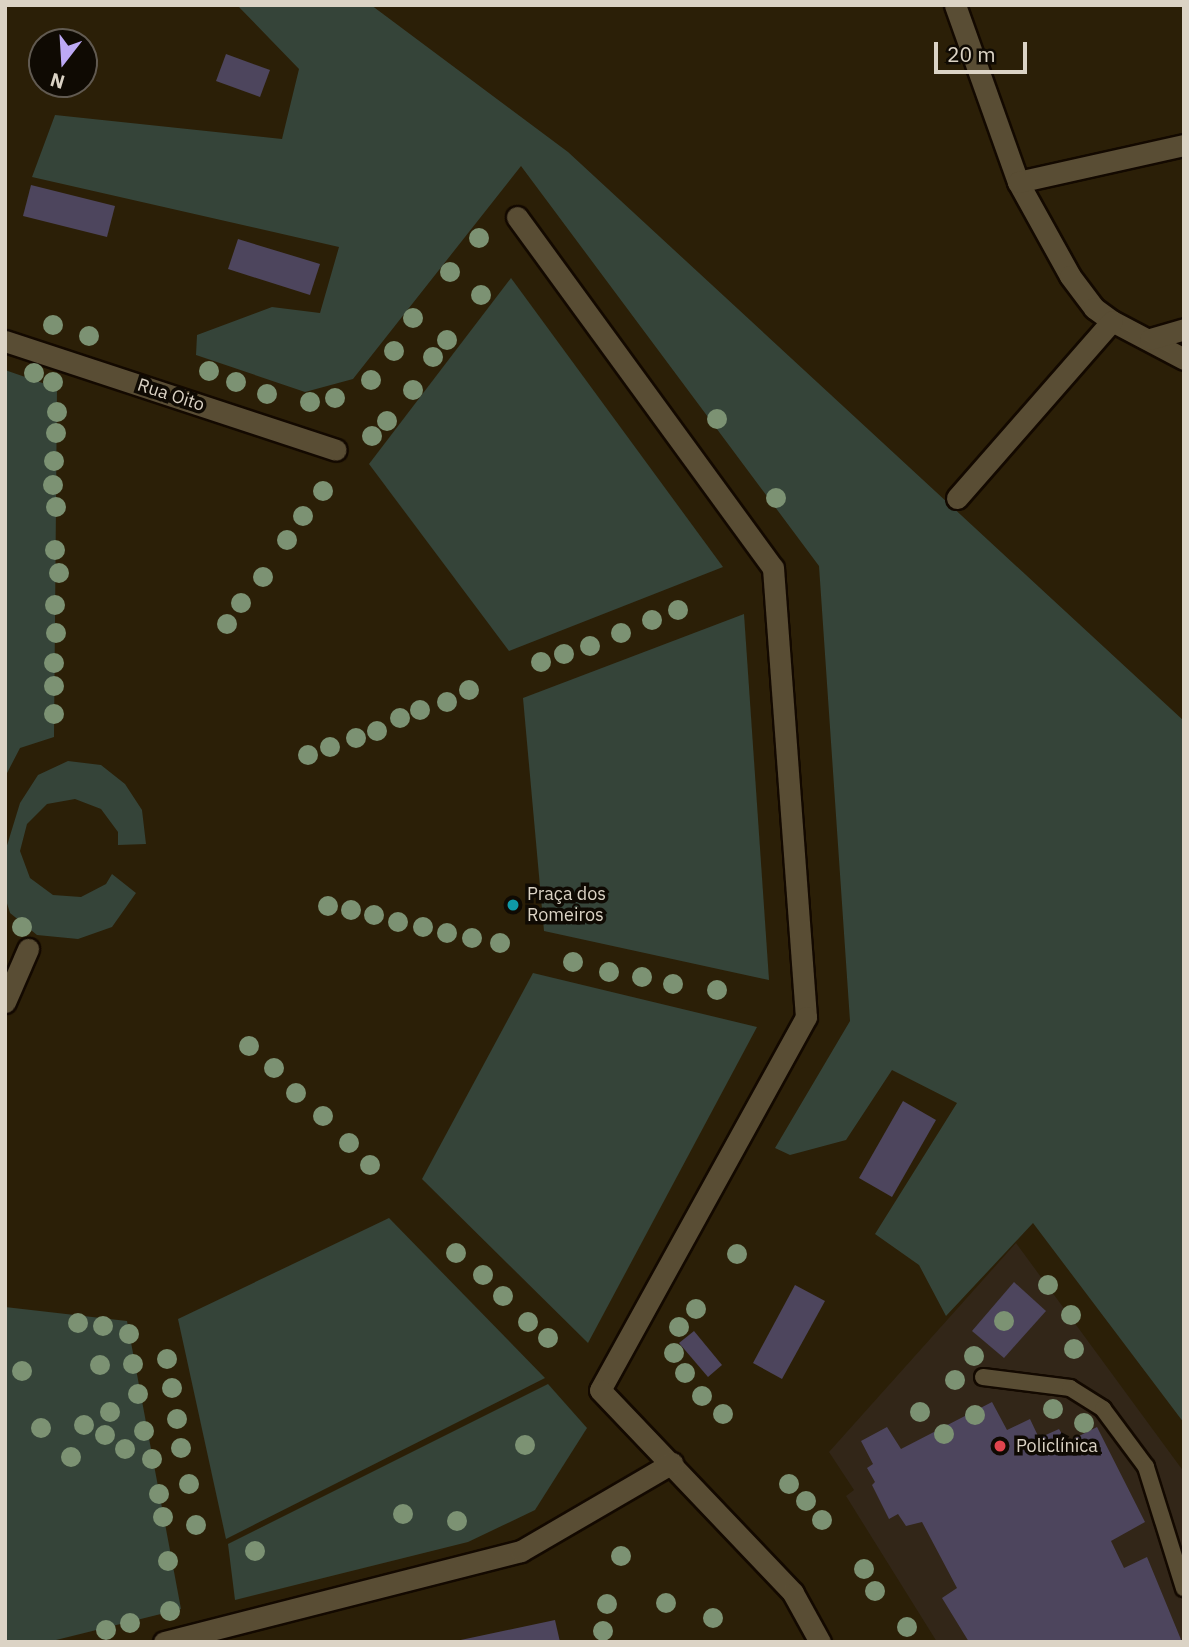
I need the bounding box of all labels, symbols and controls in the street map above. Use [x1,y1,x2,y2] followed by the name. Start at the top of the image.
[28,28,98,98] north arrow
[937,28,1030,72] scale bar
[947,40,996,68] text: 20 m
[47,68,68,95] text: N
[135,374,207,416] street label: Rua Oito
[527,884,606,926] place label: Praça dos Romeiros
[505,897,521,913] marker: Praça dos Romeiros
[1016,1435,1098,1457] place label: Policlínica
[990,1436,1010,1456] marker: Policlínica

